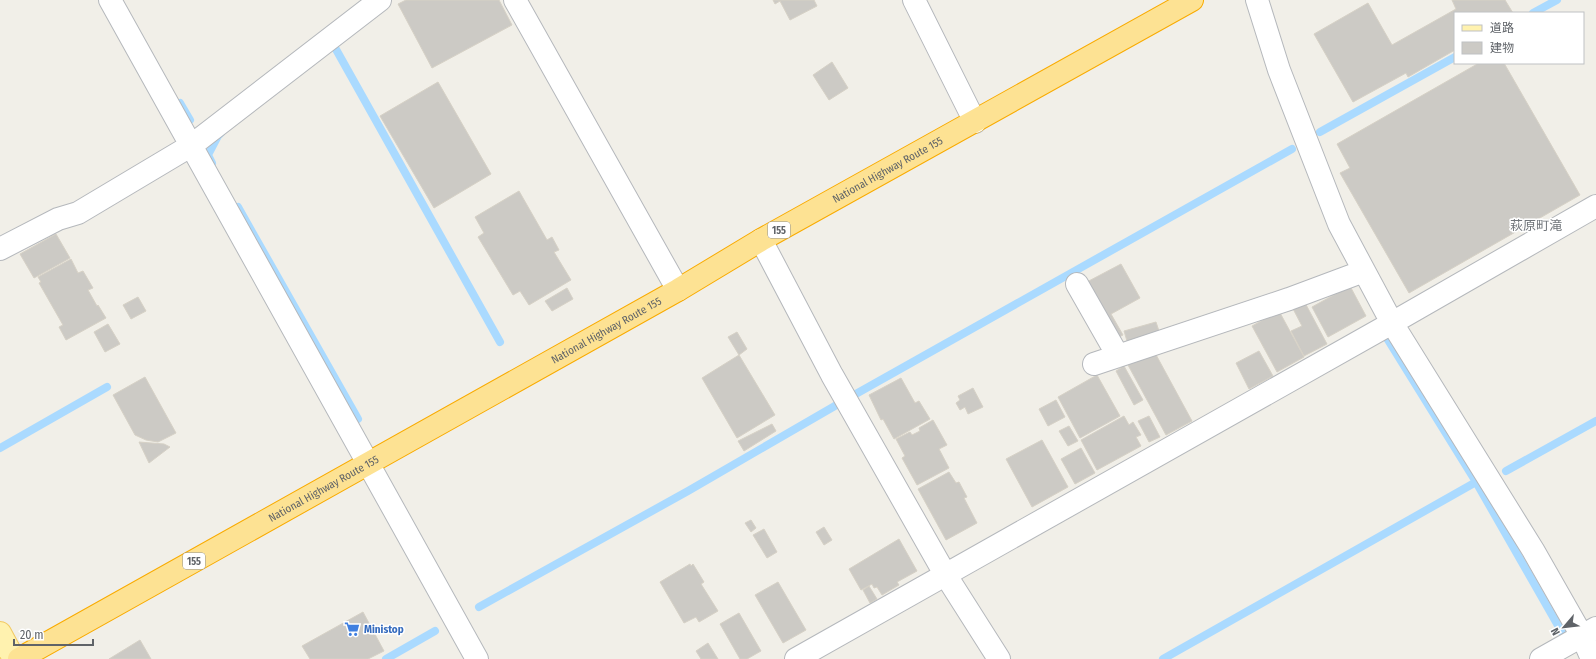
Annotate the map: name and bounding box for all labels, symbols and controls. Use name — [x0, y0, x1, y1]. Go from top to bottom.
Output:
legend — [1454, 12, 1584, 64]
text: 道路 — [1490, 21, 1514, 35]
text: 建物 — [1490, 41, 1514, 55]
street label: National Highway Route 155 — [830, 134, 945, 206]
district label: 萩原町滝 — [1510, 218, 1562, 233]
road number: 155 — [768, 222, 790, 238]
street label: National Highway Route 155 — [549, 295, 664, 367]
street label: National Highway Route 155 — [266, 453, 381, 525]
road number: 155 — [183, 553, 205, 569]
north arrow — [1544, 607, 1584, 647]
supermarket icon: Ministop — [343, 620, 361, 638]
scale bar — [14, 621, 93, 647]
place label: Ministop — [364, 623, 404, 636]
text: N — [1548, 625, 1563, 637]
text: 20 m — [20, 628, 44, 642]

